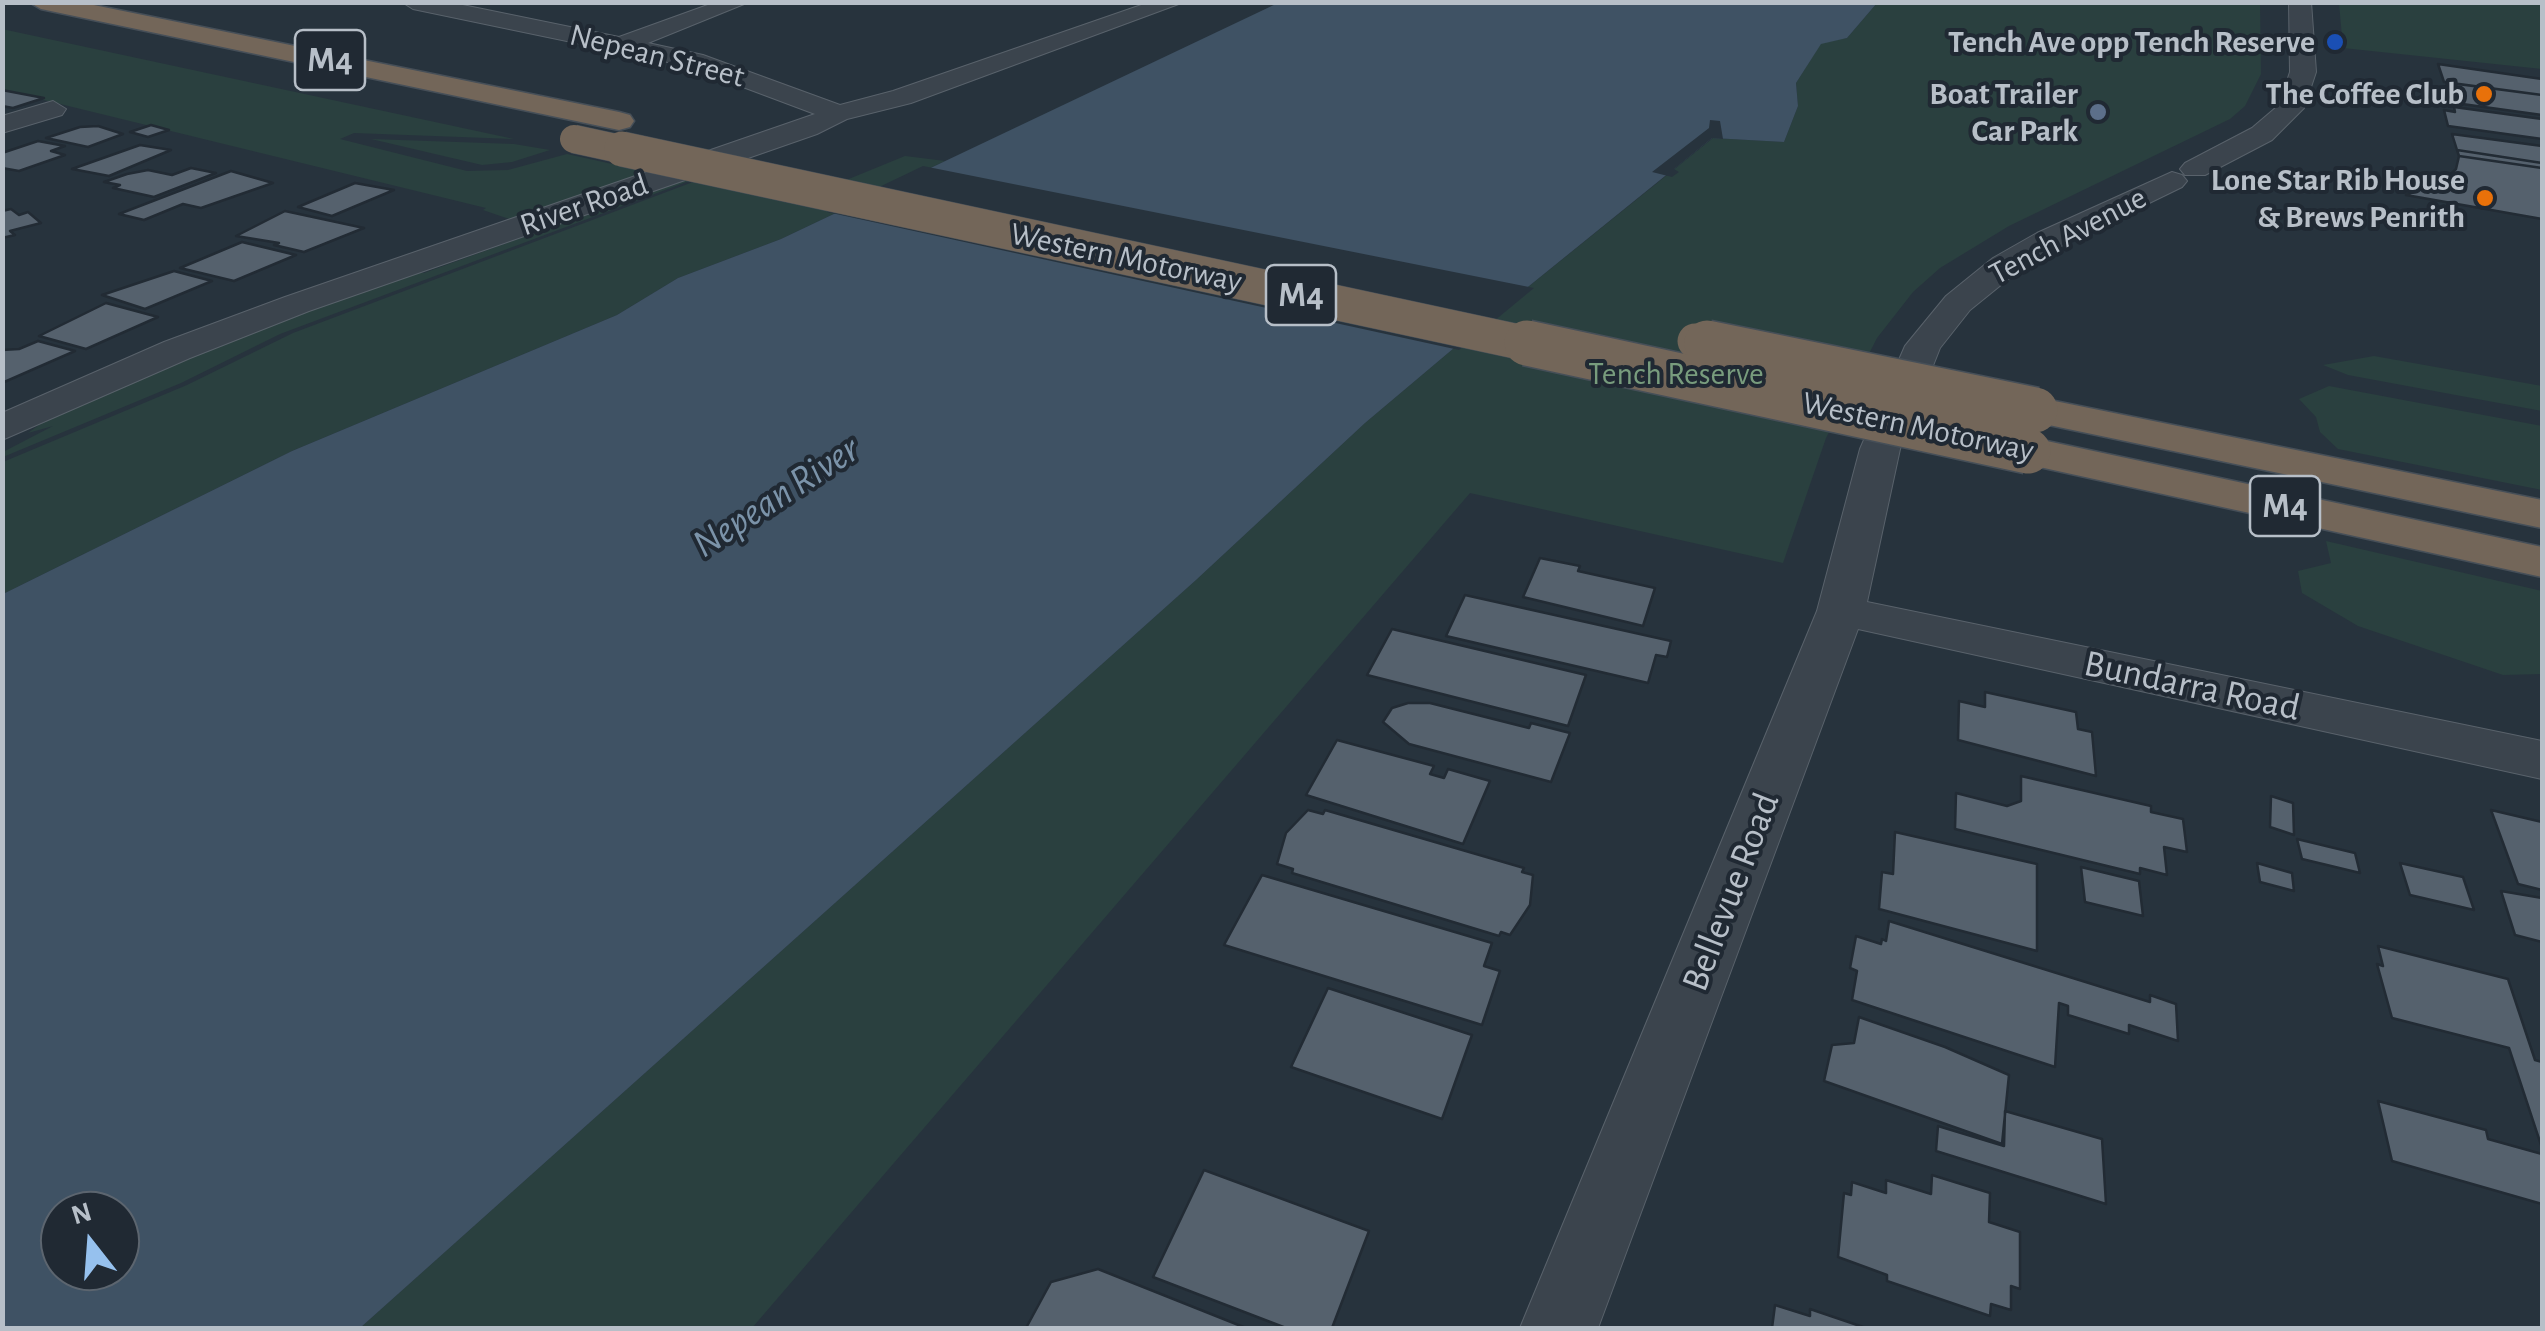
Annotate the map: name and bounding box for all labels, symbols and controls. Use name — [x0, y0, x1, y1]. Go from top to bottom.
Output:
street label: Nepean Street — [566, 16, 748, 96]
place label: Tench Ave opp Tench Reserve — [1948, 23, 2315, 61]
road number: M4 — [295, 30, 365, 90]
marker: Tench Ave opp Tench Reserve — [2324, 31, 2346, 53]
place label: Boat Trailer Car Park — [1929, 75, 2078, 150]
place label: The Coffee Club — [2265, 75, 2464, 113]
marker: The Coffee Club — [2473, 83, 2495, 105]
marker: Boat Trailer Car Park — [2087, 101, 2109, 123]
place label: Lone Star Rib House & Brews Penrith — [2211, 161, 2465, 236]
street label: River Road — [515, 165, 653, 245]
street label: Tench Avenue — [1983, 179, 2153, 293]
marker: Lone Star Rib House & Brews Penrith — [2474, 187, 2496, 209]
street label: Western Motorway — [1007, 215, 1245, 301]
road number: M4 — [1266, 265, 1336, 325]
park label: Tench Reserve — [1588, 355, 1764, 393]
street label: Western Motorway — [1799, 384, 2037, 470]
water label: Nepean River — [684, 425, 868, 569]
road number: M4 — [2250, 476, 2320, 536]
street label: Bundarra Road — [2080, 641, 2304, 731]
street label: Bellevue Road — [1672, 786, 1790, 998]
north arrow — [40, 1191, 140, 1291]
text: N — [68, 1198, 95, 1230]

